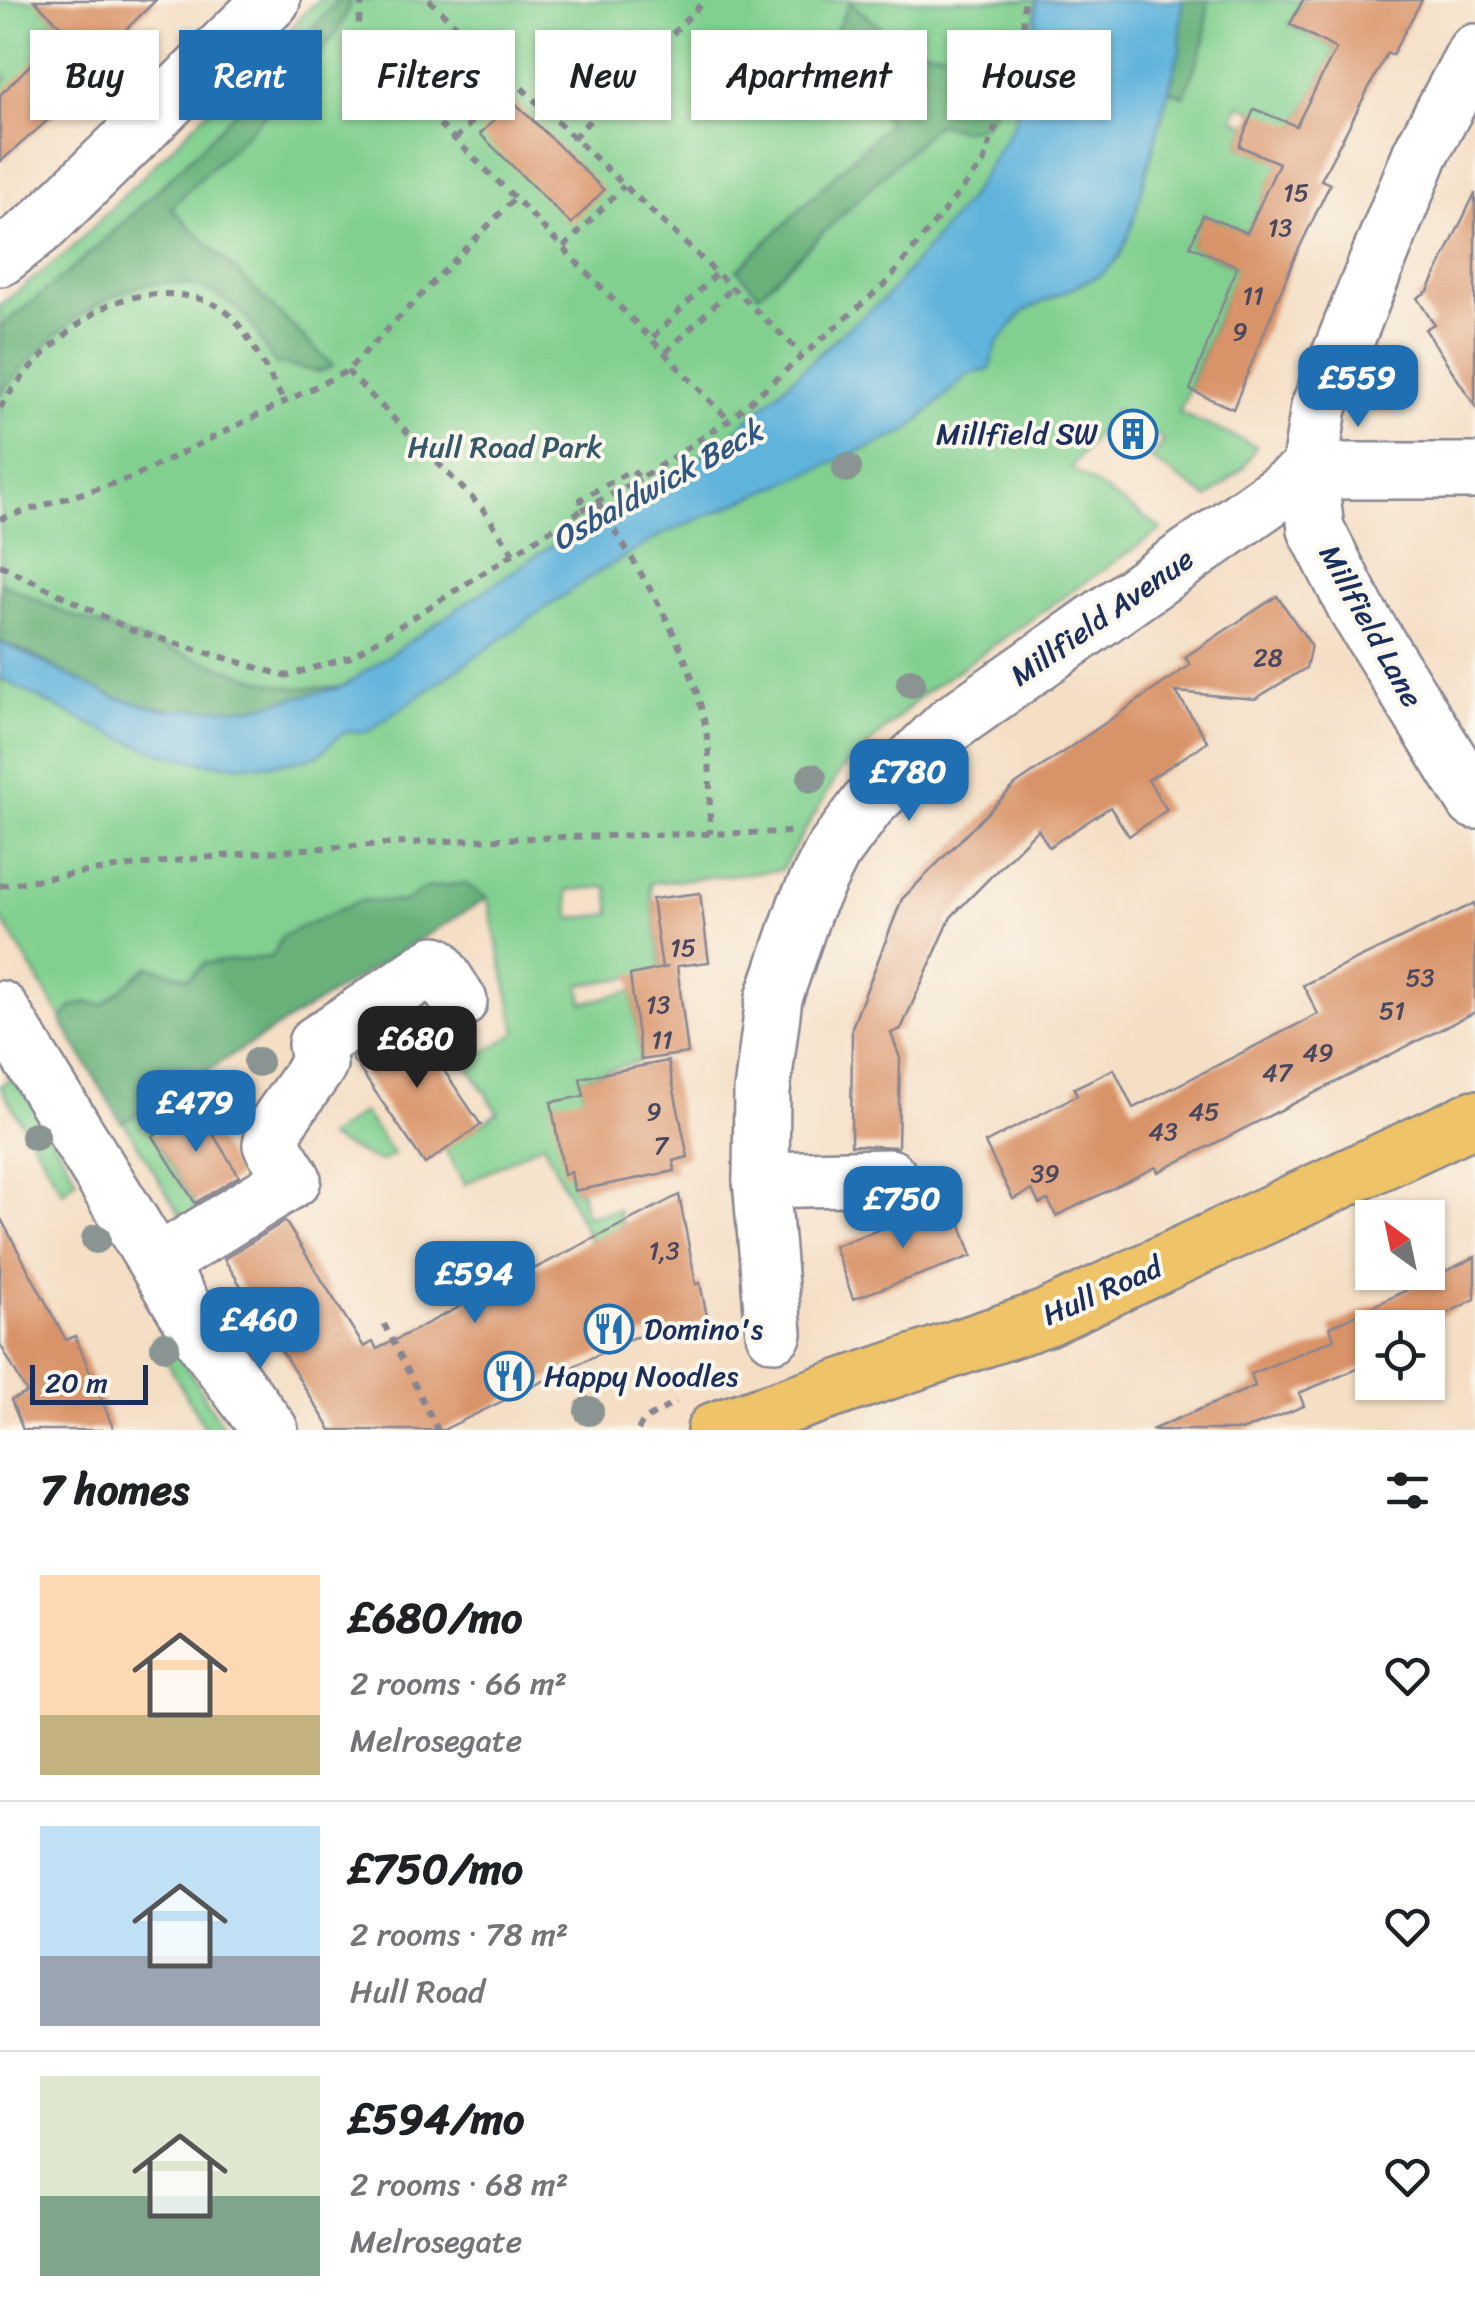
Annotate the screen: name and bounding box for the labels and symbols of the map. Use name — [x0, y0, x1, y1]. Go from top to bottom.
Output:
house number: 15 — [1283, 170, 1309, 215]
house number: 13 — [1268, 205, 1292, 250]
house number: 11 — [1242, 273, 1264, 318]
house number: 9 — [1232, 309, 1248, 354]
pin: £559 — [1299, 345, 1417, 430]
water label: Osbaldwick Beck — [540, 402, 776, 567]
place label: Millfield SW — [936, 407, 1098, 461]
building icon: Millfield SW — [1107, 408, 1159, 460]
park label: Hull Road Park — [408, 420, 602, 474]
street label: Millfield Avenue — [998, 533, 1206, 701]
street label: Millfield Lane — [1304, 534, 1438, 718]
house number: 28 — [1253, 635, 1283, 680]
pin: £780 — [850, 739, 968, 824]
house number: 15 — [670, 925, 696, 970]
house number: 53 — [1405, 955, 1435, 1000]
house number: 13 — [646, 982, 670, 1027]
house number: 51 — [1379, 988, 1405, 1033]
pin: £680 — [358, 1006, 476, 1091]
house number: 11 — [651, 1017, 673, 1062]
house number: 49 — [1303, 1030, 1333, 1075]
house number: 47 — [1262, 1050, 1294, 1095]
pin: £479 — [137, 1070, 255, 1155]
house number: 9 — [646, 1089, 662, 1134]
house number: 45 — [1189, 1089, 1219, 1134]
house number: 43 — [1148, 1109, 1178, 1154]
house number: 7 — [654, 1123, 670, 1168]
house number: 39 — [1030, 1151, 1060, 1196]
pin: £750 — [844, 1166, 962, 1251]
north arrow — [1355, 1200, 1445, 1290]
house number: 1,3 — [648, 1228, 680, 1273]
street label: Hull Road — [1033, 1240, 1173, 1341]
pin: £594 — [416, 1241, 534, 1326]
pin: £460 — [201, 1287, 319, 1372]
place label: Domino's — [644, 1302, 764, 1356]
restaurant icon: Domino's — [583, 1303, 635, 1355]
place label: Happy Noodles — [544, 1349, 739, 1403]
restaurant icon: Happy Noodles — [483, 1350, 535, 1402]
scale bar — [30, 1360, 148, 1404]

